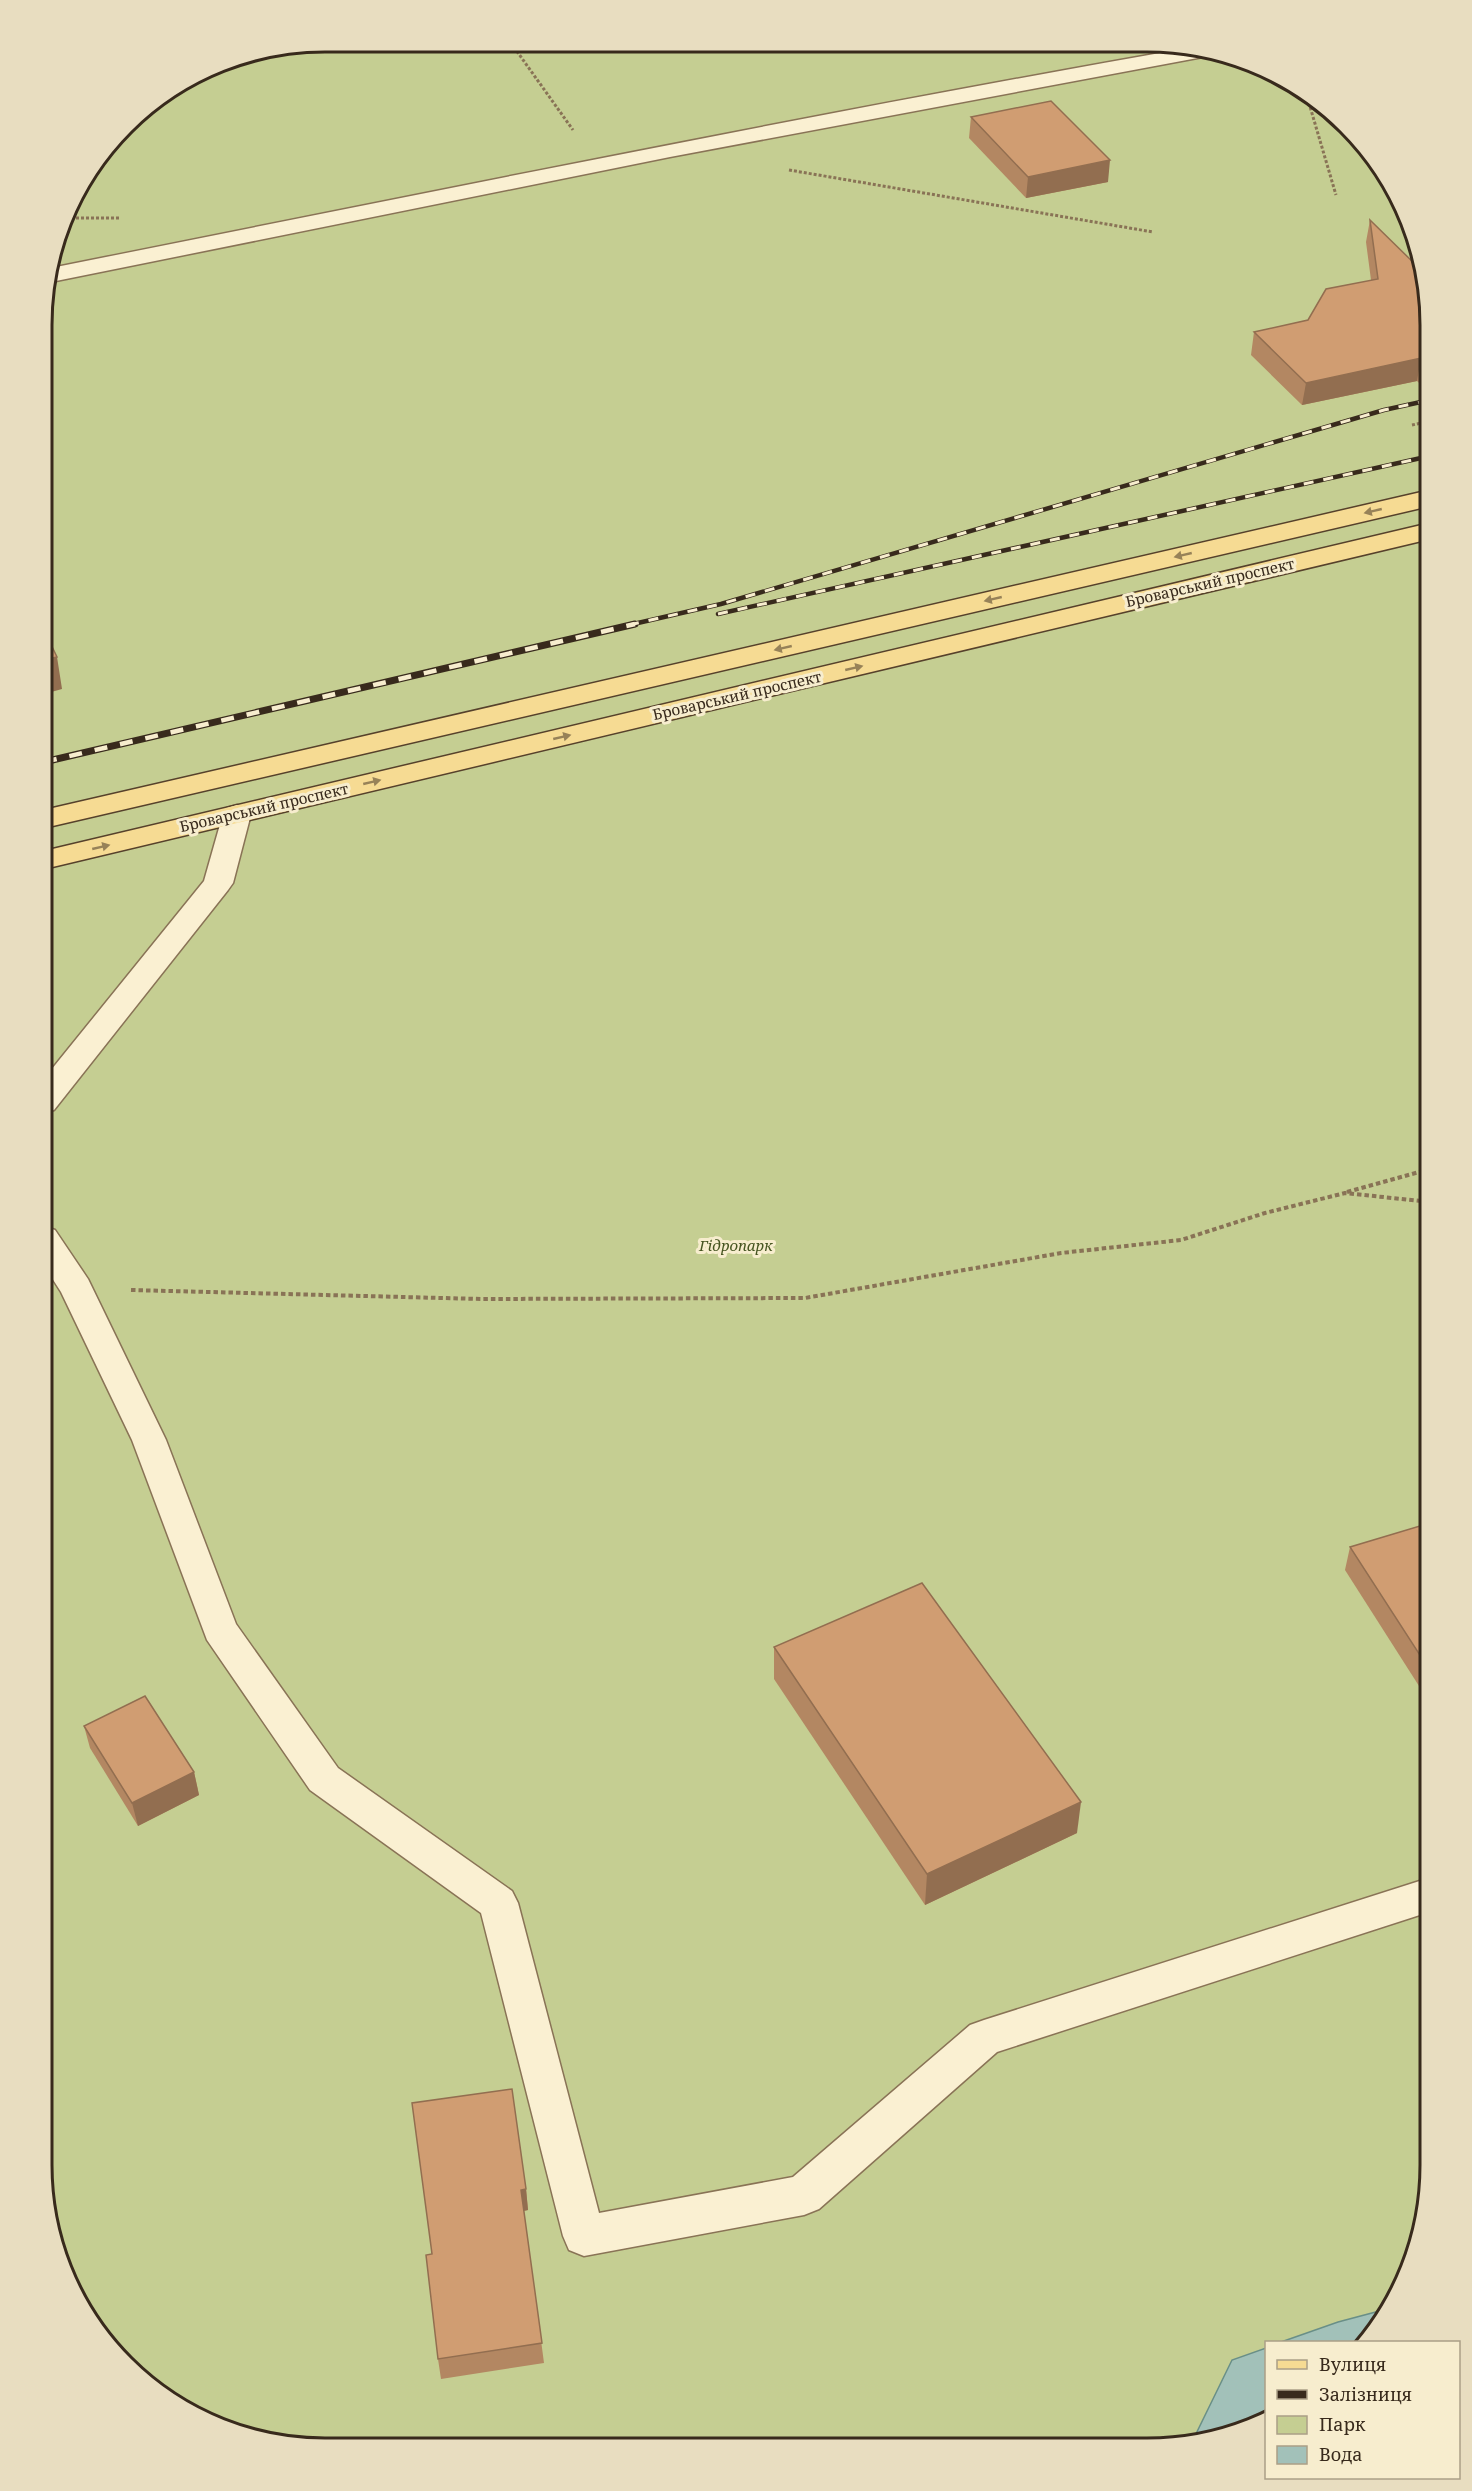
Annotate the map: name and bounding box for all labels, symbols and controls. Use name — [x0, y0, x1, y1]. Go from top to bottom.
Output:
one-way arrow — [1364, 506, 1382, 516]
one-way arrow — [1173, 551, 1192, 560]
street label: Броварський проспект — [1123, 553, 1296, 611]
one-way arrow — [983, 595, 1002, 604]
one-way arrow — [773, 643, 792, 653]
one-way arrow — [844, 662, 863, 672]
street label: Броварський проспект — [650, 666, 823, 724]
one-way arrow — [553, 732, 571, 742]
one-way arrow — [363, 777, 381, 787]
street label: Броварський проспект — [177, 778, 350, 836]
one-way arrow — [91, 841, 110, 851]
park label: Гідропарк — [698, 1235, 773, 1255]
legend — [1265, 2341, 1460, 2479]
text: Вулиця — [1319, 2352, 1386, 2376]
text: Залізниця — [1319, 2382, 1412, 2406]
text: Парк — [1319, 2412, 1366, 2436]
text: Вода — [1319, 2442, 1363, 2466]

